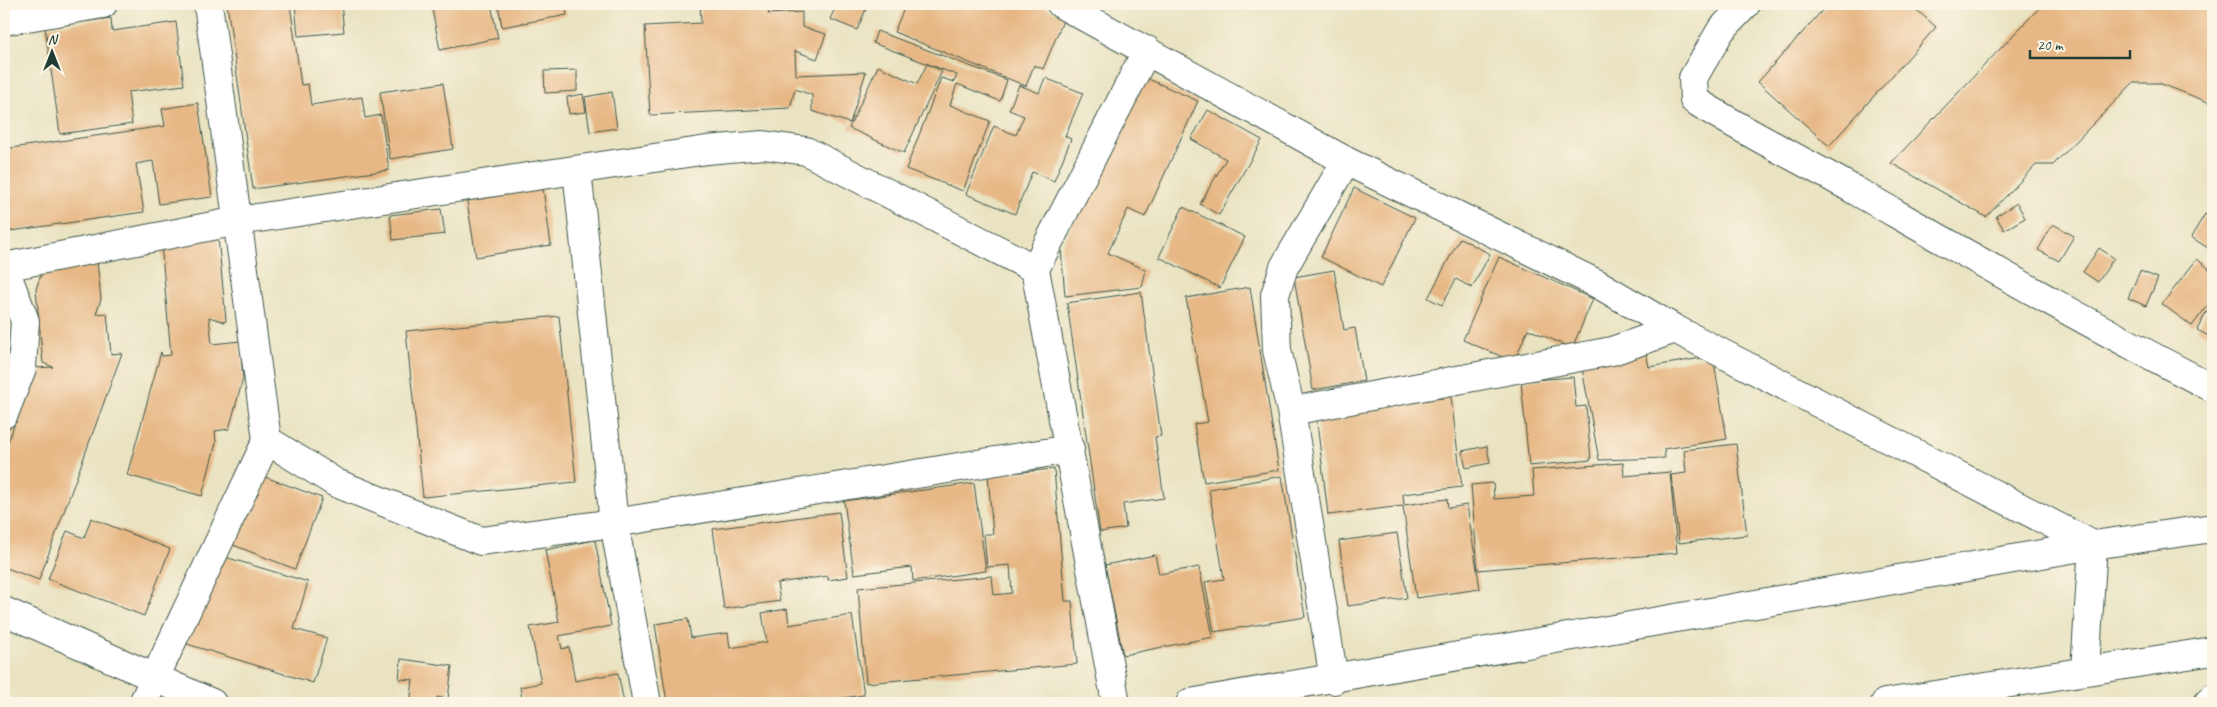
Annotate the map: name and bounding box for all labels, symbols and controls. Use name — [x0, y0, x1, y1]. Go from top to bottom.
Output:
north arrow — [28, 28, 78, 78]
scale bar — [2030, 28, 2130, 60]
text: N — [48, 31, 59, 48]
text: 20 m — [2037, 36, 2064, 55]

